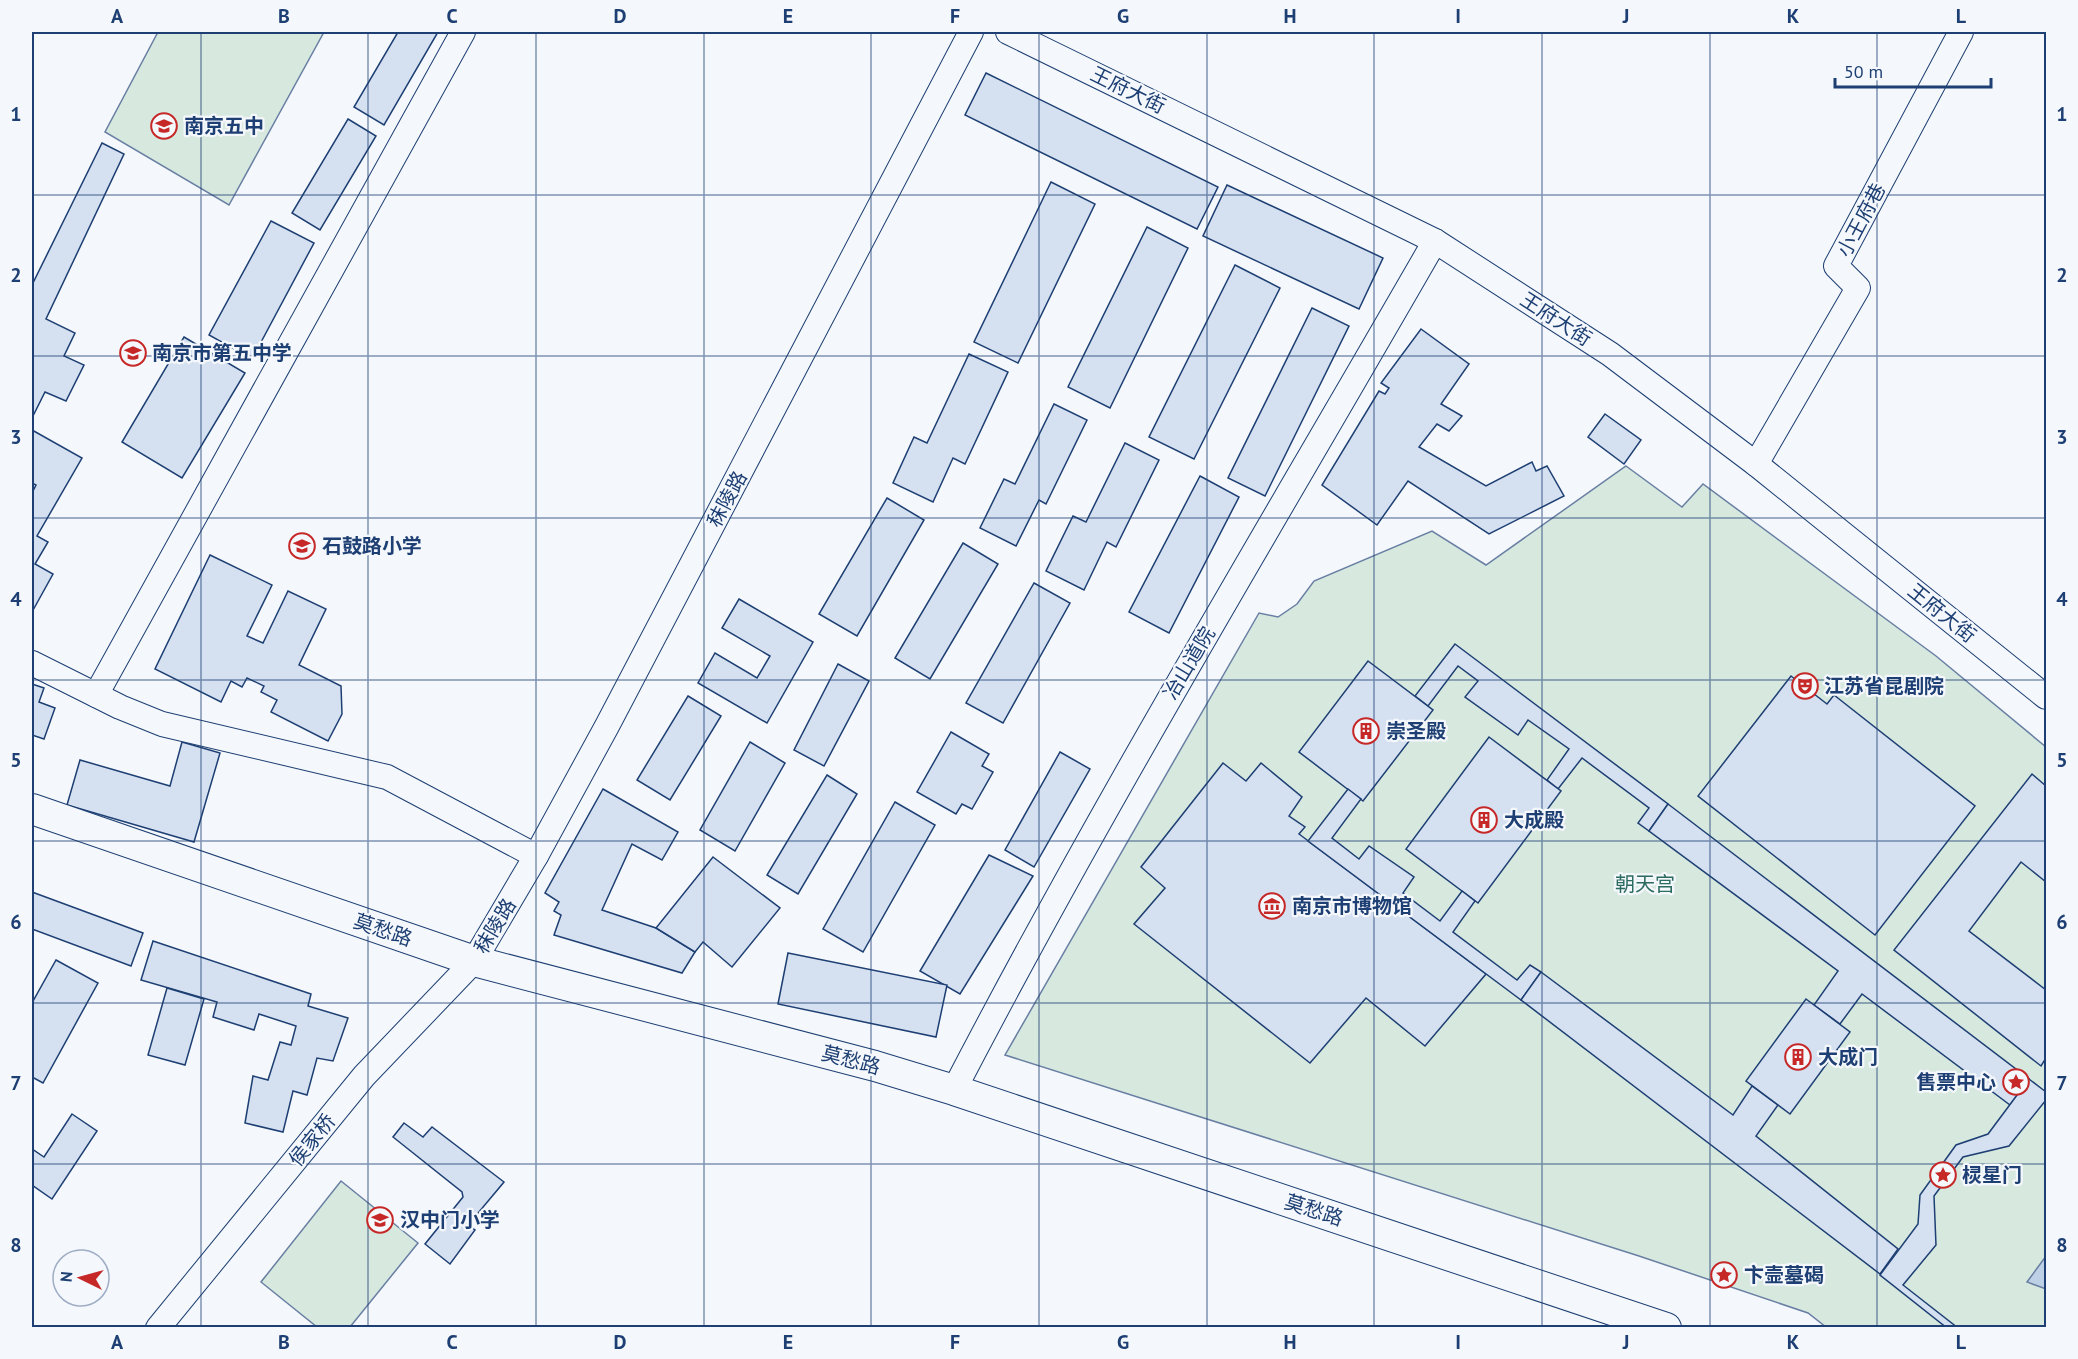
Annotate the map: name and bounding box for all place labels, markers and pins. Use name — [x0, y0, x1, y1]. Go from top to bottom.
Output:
school or university icon: 南京五中 — [149, 111, 179, 141]
place label: 南京五中 — [184, 113, 264, 139]
school or university icon: 南京市第五中学 — [118, 338, 148, 368]
place label: 南京市第五中学 — [152, 340, 292, 366]
school or university icon: 石鼓路小学 — [287, 531, 317, 561]
place label: 石鼓路小学 — [322, 533, 422, 559]
theatre icon: 江苏省昆剧院 — [1790, 671, 1820, 701]
place label: 江苏省昆剧院 — [1824, 673, 1944, 699]
building icon: 崇圣殿 — [1351, 716, 1381, 746]
place label: 崇圣殿 — [1386, 718, 1446, 744]
building icon: 大成殿 — [1469, 805, 1499, 835]
place label: 大成殿 — [1504, 807, 1564, 833]
museum icon: 南京市博物馆 — [1257, 891, 1287, 921]
place label: 南京市博物馆 — [1292, 893, 1412, 919]
building icon: 大成门 — [1783, 1042, 1813, 1072]
place label: 大成门 — [1818, 1044, 1878, 1070]
place icon: 售票中心 — [2001, 1067, 2031, 1097]
place label: 售票中心 — [1916, 1069, 1996, 1095]
place icon: 棂星门 — [1928, 1160, 1958, 1190]
place label: 棂星门 — [1962, 1162, 2022, 1188]
school or university icon: 汉中门小学 — [365, 1205, 395, 1235]
place label: 汉中门小学 — [400, 1207, 500, 1233]
place icon: 卞壸墓碣 — [1709, 1260, 1739, 1290]
place label: 卞壸墓碣 — [1744, 1262, 1824, 1288]

